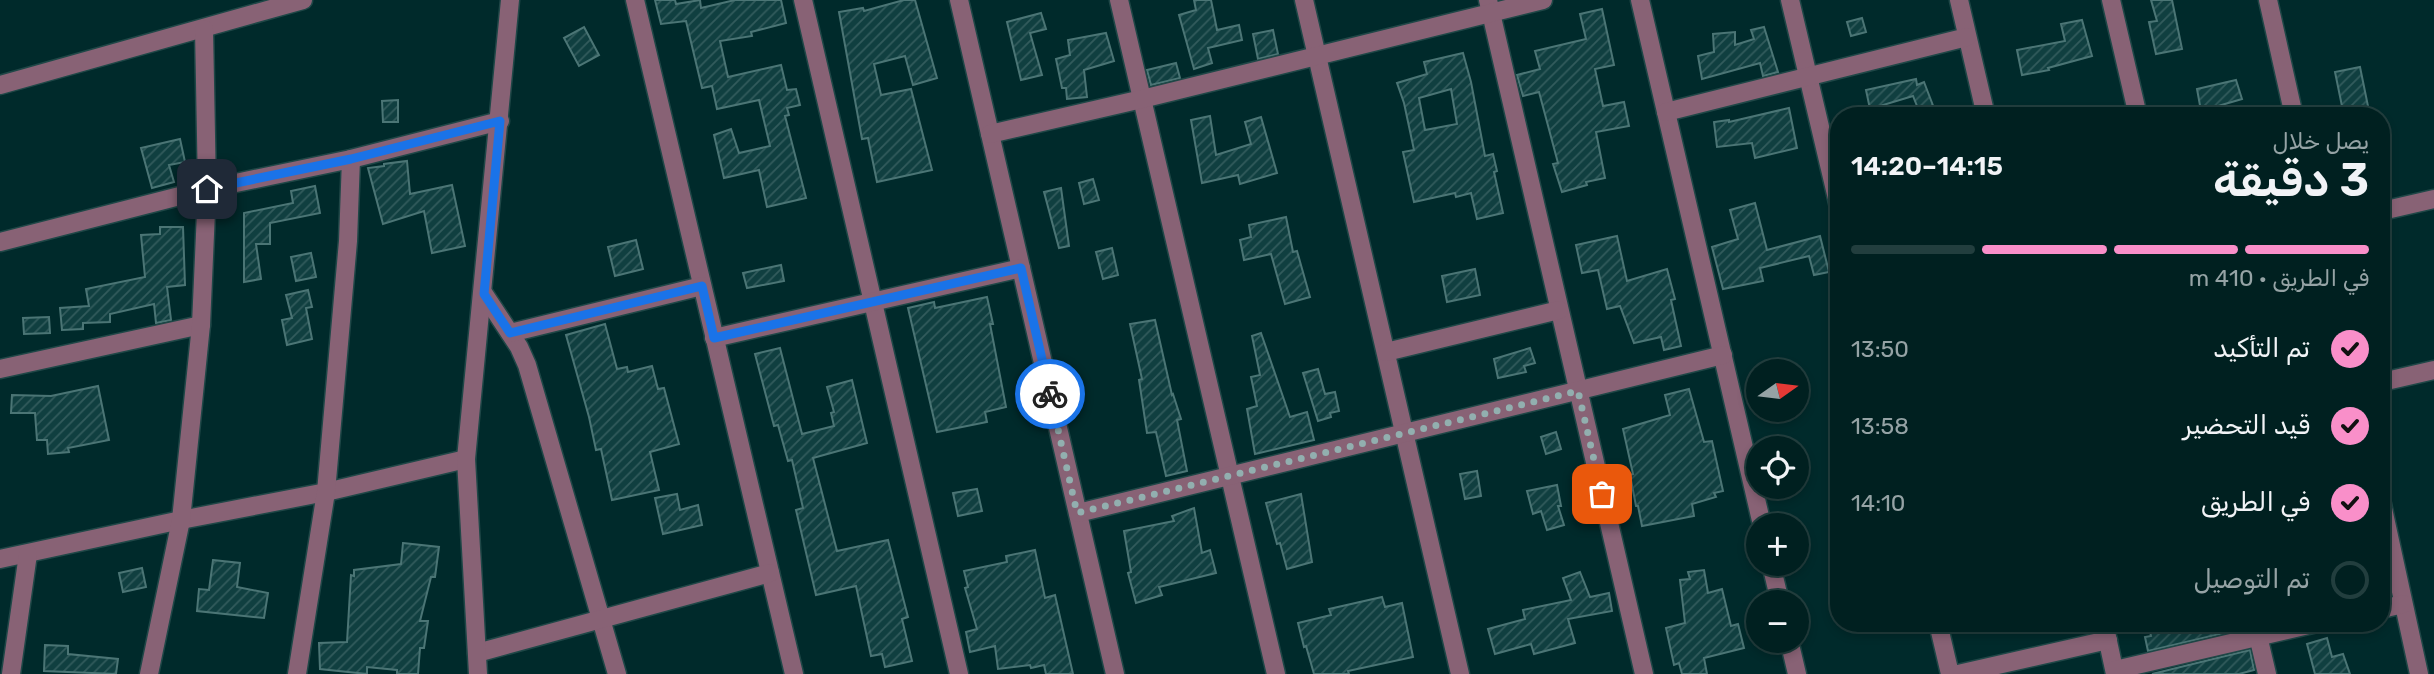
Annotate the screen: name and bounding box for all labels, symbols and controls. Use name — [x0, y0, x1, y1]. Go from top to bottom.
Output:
text: يصل خلال — [2273, 127, 2369, 155]
text: 14:15–14:20 — [1851, 151, 2003, 182]
text: 3 دقيقة — [2213, 153, 2369, 208]
pin — [177, 159, 237, 219]
icon: home — [188, 170, 226, 208]
text: في الطريق · 410 m — [2189, 264, 2369, 292]
icon: check — [2331, 330, 2369, 368]
text: تم التأكيد — [2213, 333, 2310, 364]
text: 13:50 — [1851, 335, 1909, 363]
courier — [1015, 359, 1085, 429]
north arrow — [1746, 359, 1810, 422]
map controls — [1746, 359, 1809, 653]
icon: bike — [1031, 375, 1069, 413]
icon: check — [2331, 407, 2369, 445]
text: قيد التحضير — [2183, 410, 2310, 441]
text: 13:58 — [1851, 412, 1909, 440]
button: locate — [1746, 436, 1809, 499]
pin — [1572, 464, 1632, 524]
icon: bag — [1583, 475, 1621, 513]
icon: check — [2331, 484, 2369, 522]
text: في الطريق — [2201, 487, 2310, 518]
text: 14:10 — [1851, 489, 1905, 517]
button: + — [1746, 513, 1809, 576]
text: تم التوصيل — [2193, 564, 2310, 595]
button: − — [1746, 590, 1809, 653]

